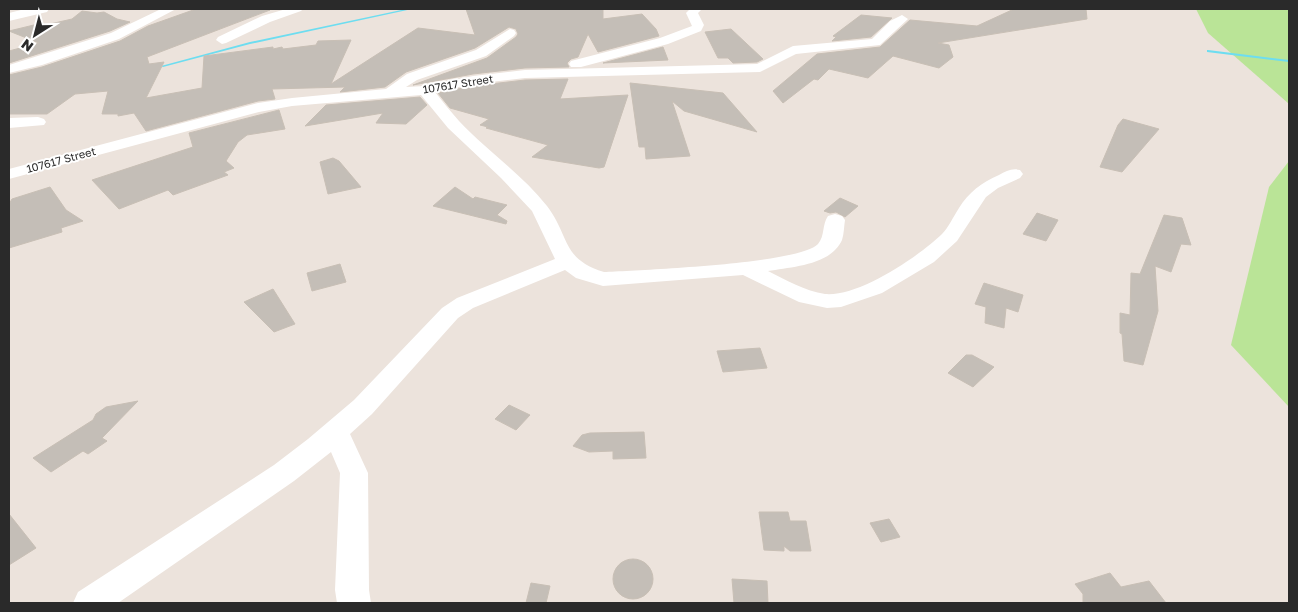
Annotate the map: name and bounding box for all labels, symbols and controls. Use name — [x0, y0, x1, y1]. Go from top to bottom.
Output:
north arrow — [10, 10, 60, 60]
text: N — [18, 36, 36, 56]
street label: 107617 Street — [422, 72, 494, 95]
street label: 107617 Street — [25, 144, 97, 175]

